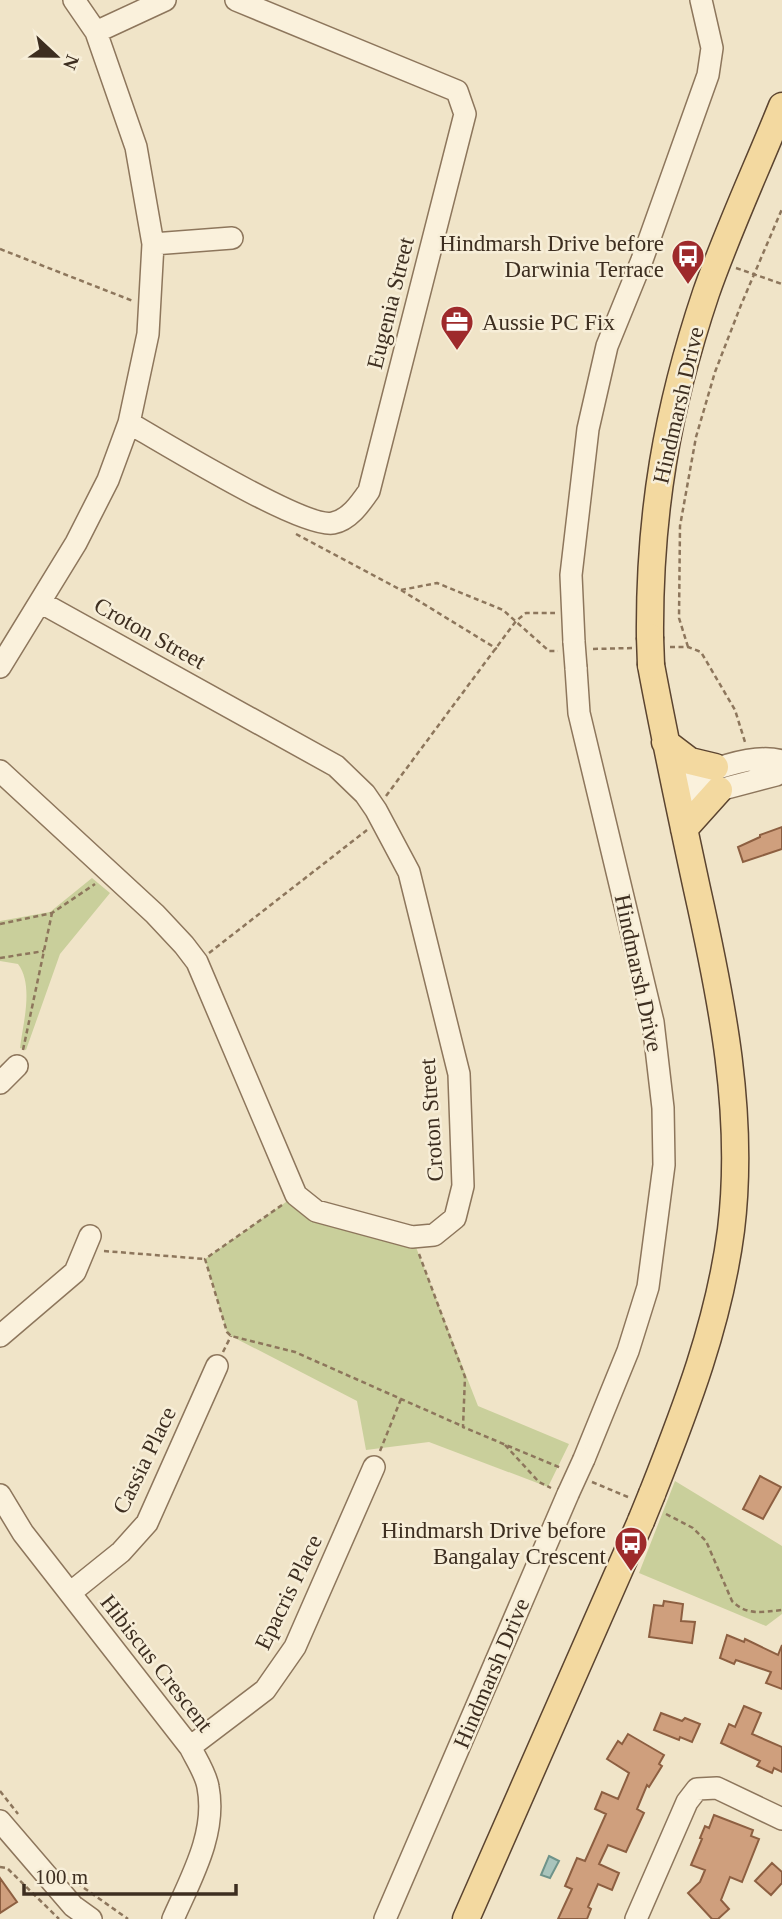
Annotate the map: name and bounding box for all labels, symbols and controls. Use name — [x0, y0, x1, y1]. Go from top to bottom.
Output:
north arrow — [21, 21, 91, 91]
text: N — [59, 52, 84, 73]
place label: Hindmarsh Drive before Darwinia Terrace — [439, 231, 664, 282]
street label: Eugenia Street — [362, 234, 419, 372]
bus stop icon: Hindmarsh Drive before Darwinia Terrace — [669, 237, 707, 286]
office icon: Aussie PC Fix — [438, 303, 476, 352]
place label: Aussie PC Fix — [482, 310, 615, 335]
street label: Hindmarsh Drive — [648, 324, 709, 486]
street label: Croton Street — [90, 593, 210, 675]
street label: Hindmarsh Drive — [610, 892, 667, 1054]
street label: Croton Street — [415, 1057, 448, 1182]
street label: Cassia Place — [108, 1403, 181, 1518]
place label: Hindmarsh Drive before Bangalay Crescent — [381, 1518, 607, 1569]
bus stop icon: Hindmarsh Drive before Bangalay Crescent — [612, 1524, 650, 1573]
street label: Epacris Place — [250, 1531, 327, 1654]
street label: Hibiscus Crescent — [95, 1590, 218, 1737]
street label: Hindmarsh Drive — [449, 1595, 534, 1752]
scale bar — [24, 1853, 236, 1897]
text: 100 m — [35, 1865, 88, 1889]

